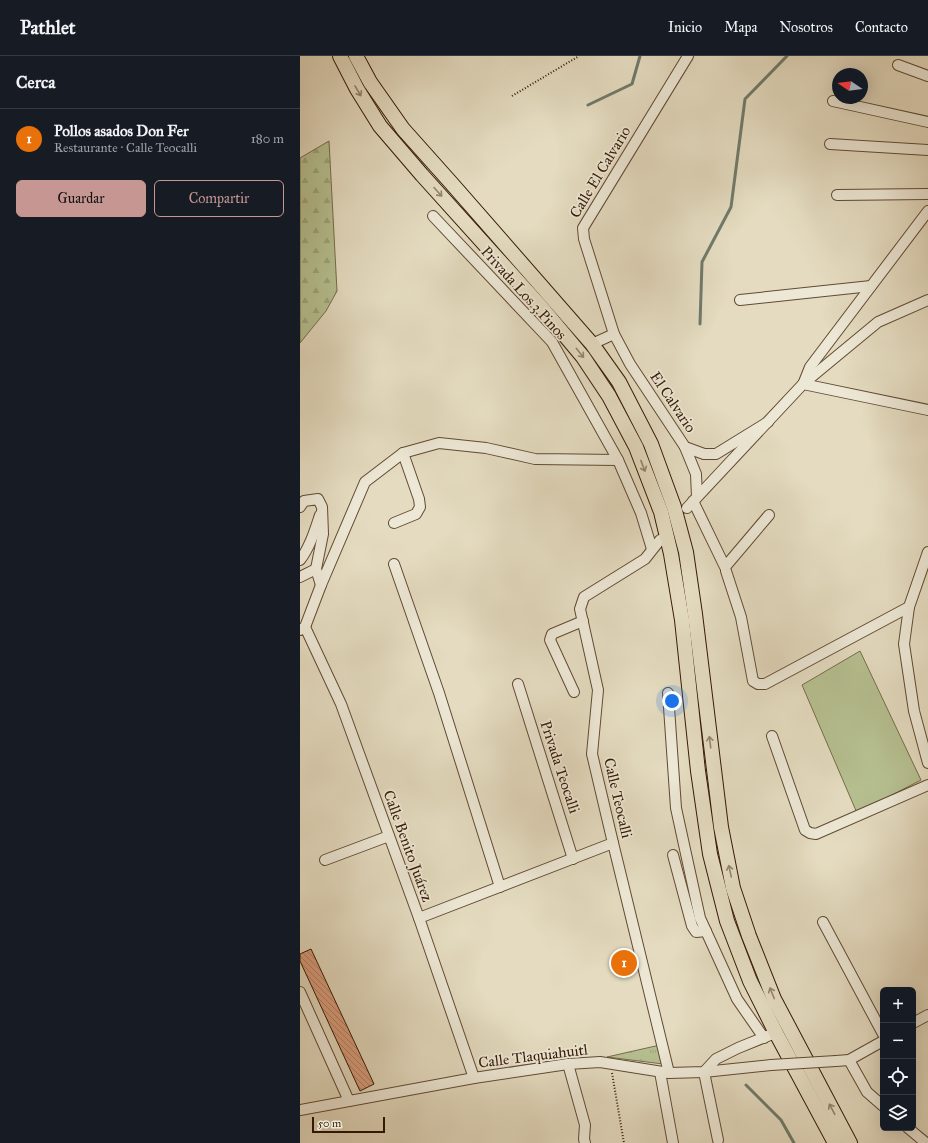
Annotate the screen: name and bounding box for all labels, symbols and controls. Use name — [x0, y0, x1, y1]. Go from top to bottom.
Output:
text: Pathlet — [20, 16, 76, 39]
text: Inicio — [668, 19, 702, 36]
text: Mapa — [724, 19, 757, 36]
text: Nosotros — [779, 19, 833, 36]
text: Contacto — [855, 19, 908, 36]
north arrow — [832, 68, 868, 104]
text: Cerca — [16, 72, 55, 93]
one-way arrow — [354, 84, 362, 96]
text: Pollos asados Don Fer — [54, 122, 189, 140]
street label: Calle El Calvario — [566, 123, 635, 221]
text: 1 — [26, 131, 32, 147]
text: 180 m — [251, 131, 284, 147]
text: Restaurante · Calle Teocalli — [54, 140, 197, 156]
button: Guardar — [16, 180, 146, 217]
button: Compartir — [154, 180, 284, 217]
one-way arrow — [433, 187, 443, 197]
street label: Privada Los 3 Pinos — [477, 243, 571, 343]
one-way arrow — [575, 347, 584, 358]
street label: El Calvario — [646, 368, 700, 436]
one-way arrow — [640, 459, 648, 471]
your location — [662, 691, 682, 711]
street label: Privada Teocalli — [537, 718, 583, 816]
one-way arrow — [706, 736, 714, 749]
street label: Calle Teocalli — [600, 756, 636, 840]
street label: Calle Benito Juárez — [379, 788, 437, 905]
one-way arrow — [725, 864, 733, 877]
pin: 1 — [611, 948, 637, 978]
map controls — [880, 987, 916, 1131]
button: + — [880, 987, 916, 1023]
one-way arrow — [768, 988, 775, 1000]
button: − — [880, 1023, 916, 1059]
street label: Calle Tlaquiahuitl — [477, 1040, 590, 1073]
button: locate — [880, 1059, 916, 1095]
button: layers — [880, 1095, 916, 1131]
one-way arrow — [828, 1103, 835, 1115]
scale bar — [312, 1115, 385, 1134]
text: 50 m — [318, 1117, 341, 1130]

